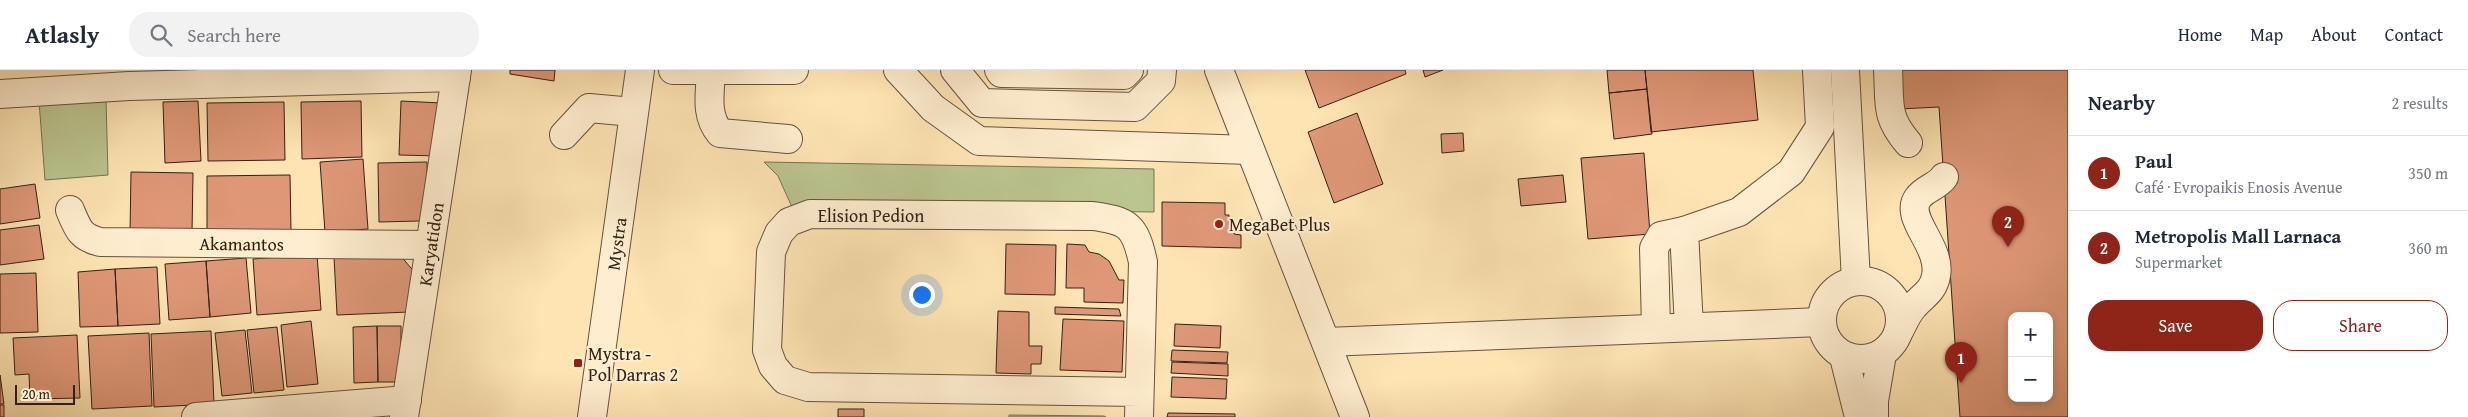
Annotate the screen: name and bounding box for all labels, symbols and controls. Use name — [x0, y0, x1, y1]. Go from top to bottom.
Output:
search box — [129, 12, 479, 57]
text: Atlasly — [25, 17, 99, 52]
icon: search — [147, 21, 175, 49]
text: Search here — [187, 21, 281, 49]
text: Home — [2178, 21, 2222, 48]
text: Map — [2250, 21, 2283, 48]
text: About — [2311, 21, 2357, 48]
text: Contact — [2385, 21, 2443, 48]
text: Nearby — [2088, 87, 2155, 118]
text: 2 results — [2391, 91, 2448, 115]
text: Paul — [2135, 147, 2173, 175]
text: 1 — [2100, 161, 2108, 185]
text: 350 m — [2408, 161, 2448, 185]
text: Café · Evropaikis Enosis Avenue — [2135, 175, 2342, 199]
street label: Karyatidon — [411, 200, 450, 288]
street label: Elision Pedion — [818, 202, 924, 229]
pin: 2 — [1992, 206, 2024, 247]
place label: MegaBet Plus — [1229, 211, 1330, 238]
street label: Mystra — [599, 215, 633, 272]
marker: MegaBet Plus — [1213, 218, 1225, 230]
text: Metropolis Mall Larnaca — [2135, 222, 2341, 250]
street label: Akamantos — [199, 229, 284, 257]
text: 2 — [2100, 236, 2108, 260]
text: 360 m — [2408, 236, 2448, 260]
text: Supermarket — [2135, 250, 2222, 274]
your location — [909, 282, 935, 308]
button: Save — [2088, 300, 2263, 351]
button: Share — [2273, 300, 2448, 351]
map controls — [2008, 312, 2053, 402]
button: + — [2008, 312, 2053, 357]
place label: Mystra - Pol Darras 2 — [588, 340, 678, 388]
pin: 1 — [1945, 342, 1977, 383]
marker: Mystra - Pol Darras 2 — [572, 357, 584, 369]
button: − — [2008, 357, 2053, 402]
scale bar — [15, 382, 75, 405]
text: 20 m — [22, 384, 50, 404]

